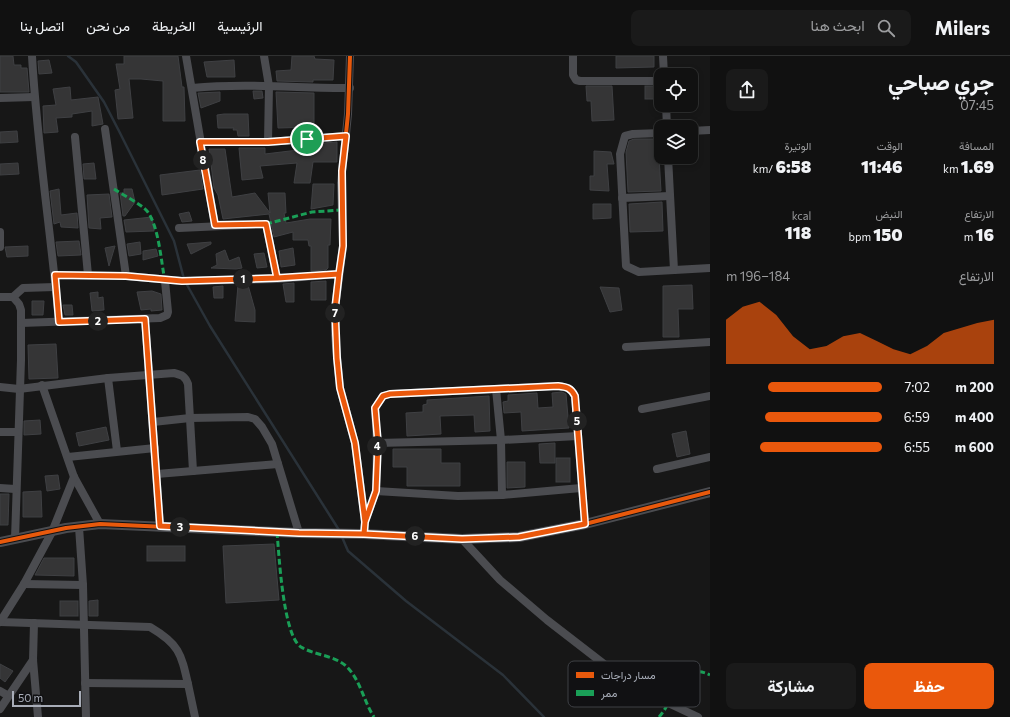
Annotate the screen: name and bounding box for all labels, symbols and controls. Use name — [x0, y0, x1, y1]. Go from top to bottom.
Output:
search box — [631, 10, 911, 46]
text: ابحث هنا — [810, 16, 865, 34]
text: Milers — [935, 16, 990, 39]
text: اتصل بنا — [20, 17, 64, 34]
text: من نحن — [86, 17, 130, 34]
text: الخريطة — [152, 17, 195, 34]
text: الرئيسية — [217, 17, 263, 34]
icon: search — [875, 17, 897, 39]
map controls — [654, 68, 698, 164]
button: locate — [654, 68, 698, 112]
text: جري صباحي — [888, 68, 994, 95]
button: share — [726, 69, 768, 111]
text: 07:45 — [960, 97, 994, 113]
button: layers — [654, 120, 698, 164]
pin — [290, 122, 324, 156]
icon: arrive — [296, 128, 318, 150]
text: الوتيرة — [784, 139, 811, 152]
text: الوقت — [877, 139, 903, 152]
text: المسافة — [959, 139, 994, 152]
pin: 8 — [193, 150, 213, 170]
text: 8 — [200, 153, 206, 166]
text: 6:58 — [775, 156, 811, 177]
text: 11:46 — [861, 156, 903, 177]
text: 1.69 — [961, 156, 994, 177]
text: /km — [753, 162, 775, 175]
text: km — [943, 162, 961, 175]
text: النبض — [875, 207, 903, 220]
text: الارتفاع — [964, 207, 994, 220]
text: kcal — [792, 209, 811, 222]
text: 118 — [785, 222, 811, 243]
text: 150 — [873, 224, 903, 245]
text: 16 — [975, 224, 994, 245]
text: bpm — [849, 230, 873, 243]
text: m — [964, 230, 975, 243]
text: 184–196 m — [726, 268, 790, 284]
text: الارتفاع — [959, 268, 994, 284]
pin: 1 — [233, 269, 253, 289]
text: 1 — [241, 272, 245, 285]
pin: 7 — [325, 303, 345, 323]
text: 7 — [332, 306, 338, 319]
pin: 2 — [88, 311, 108, 331]
text: 2 — [95, 314, 101, 327]
text: 7:02 — [904, 379, 930, 395]
text: 200 m — [956, 379, 994, 395]
text: 6:59 — [904, 409, 930, 425]
text: 400 m — [955, 409, 994, 425]
pin: 5 — [567, 411, 587, 431]
text: 5 — [574, 414, 580, 427]
pin: 4 — [367, 436, 387, 456]
text: 4 — [374, 439, 380, 452]
text: 6:55 — [904, 439, 930, 455]
text: 600 m — [955, 439, 994, 455]
pin: 3 — [170, 517, 190, 537]
text: 3 — [177, 520, 183, 533]
pin: 6 — [405, 526, 425, 546]
text: 6 — [412, 529, 418, 542]
legend — [568, 661, 700, 707]
button: مشاركة — [726, 663, 856, 709]
button: حفظ — [864, 663, 994, 709]
text: مسار دراجات — [601, 668, 656, 682]
text: ممر — [600, 686, 618, 700]
scale bar — [12, 689, 81, 708]
text: 50 m — [18, 691, 43, 704]

